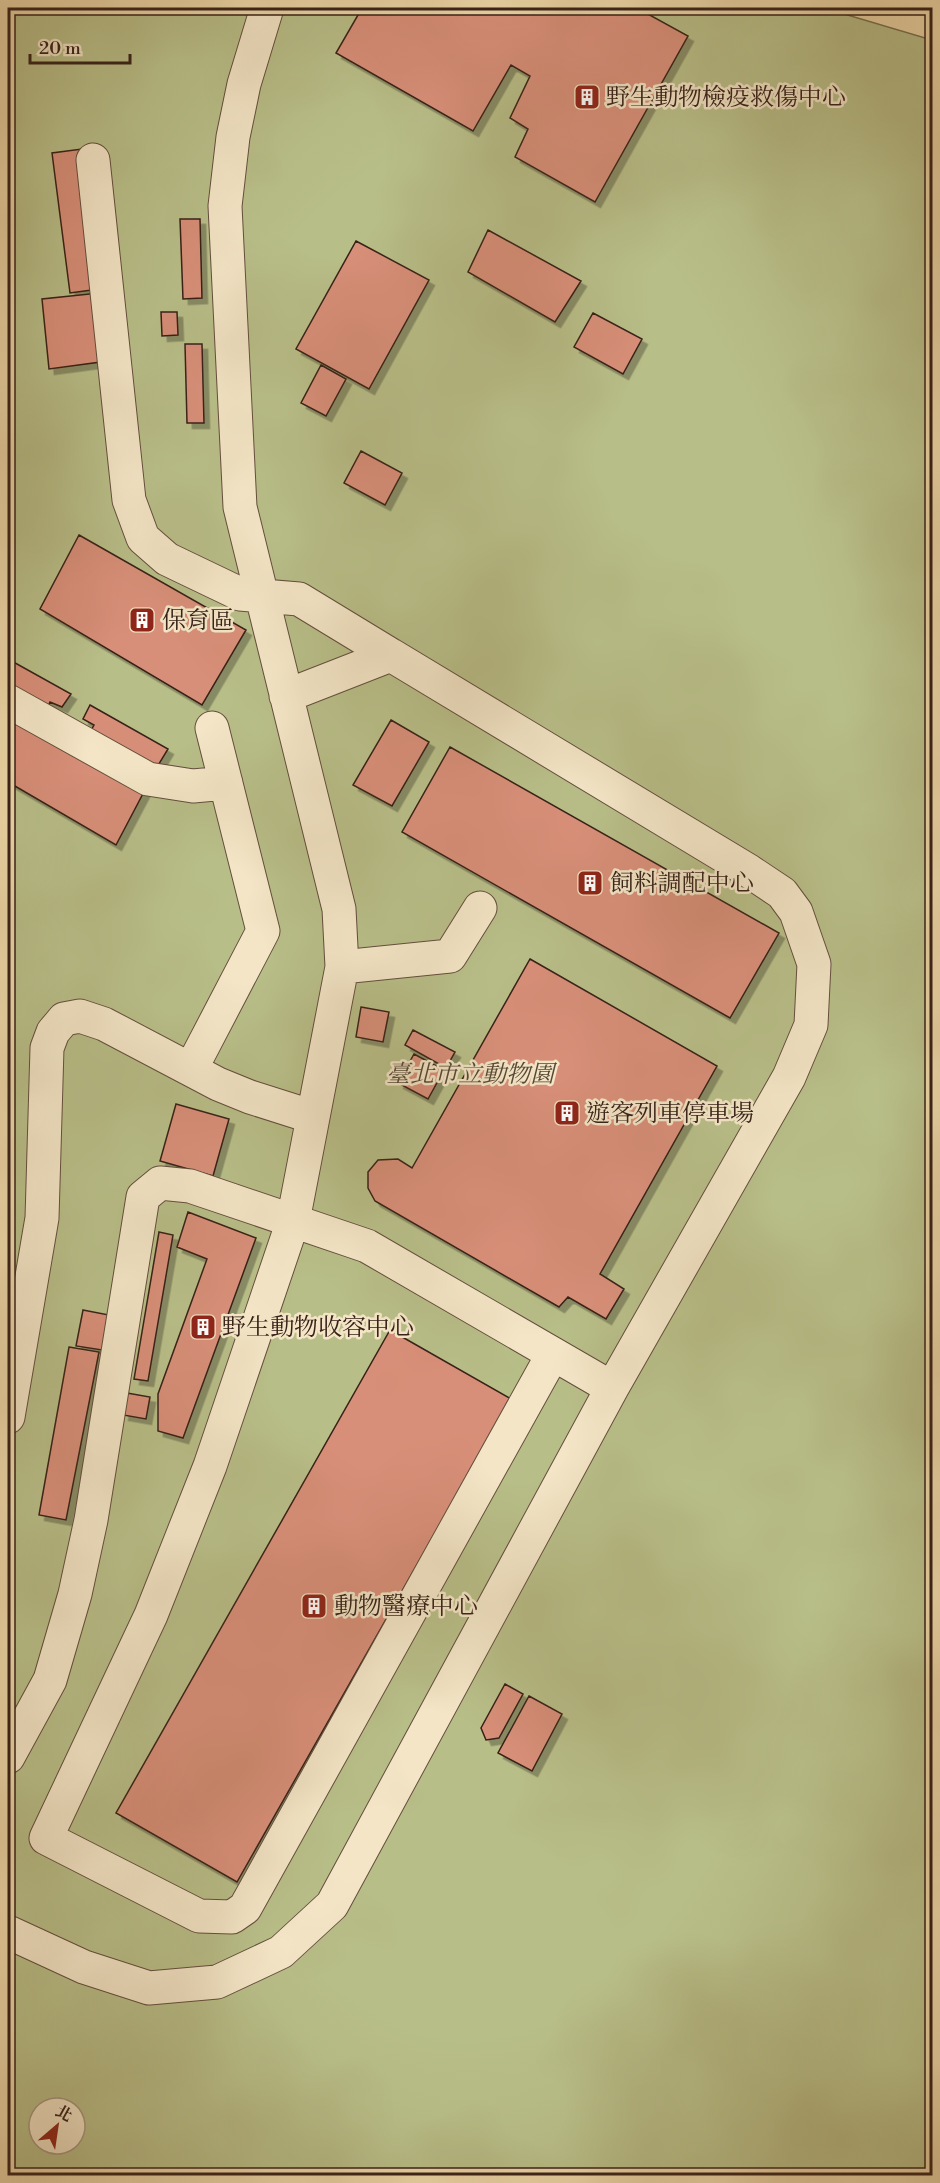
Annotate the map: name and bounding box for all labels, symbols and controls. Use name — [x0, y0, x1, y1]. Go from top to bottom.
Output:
scale bar — [30, 27, 130, 65]
text: 20 m — [39, 37, 81, 60]
building icon: 野生動物檢疫救傷中心 — [572, 82, 602, 112]
place label: 野生動物檢疫救傷中心 — [606, 83, 846, 113]
building icon: 保育區 — [127, 605, 157, 635]
place label: 保育區 — [162, 606, 234, 636]
building icon: 飼料調配中心 — [575, 868, 605, 898]
place label: 飼料調配中心 — [610, 869, 754, 899]
park label: 臺北市立動物園 — [386, 1060, 558, 1090]
building icon: 遊客列車停車場 — [552, 1098, 582, 1128]
place label: 遊客列車停車場 — [586, 1099, 754, 1129]
building icon: 野生動物收容中心 — [188, 1312, 218, 1342]
place label: 野生動物收容中心 — [222, 1313, 414, 1343]
building icon: 動物醫療中心 — [299, 1591, 329, 1621]
place label: 動物醫療中心 — [334, 1592, 478, 1622]
north arrow — [27, 2096, 87, 2156]
text: 北 — [52, 2101, 76, 2126]

